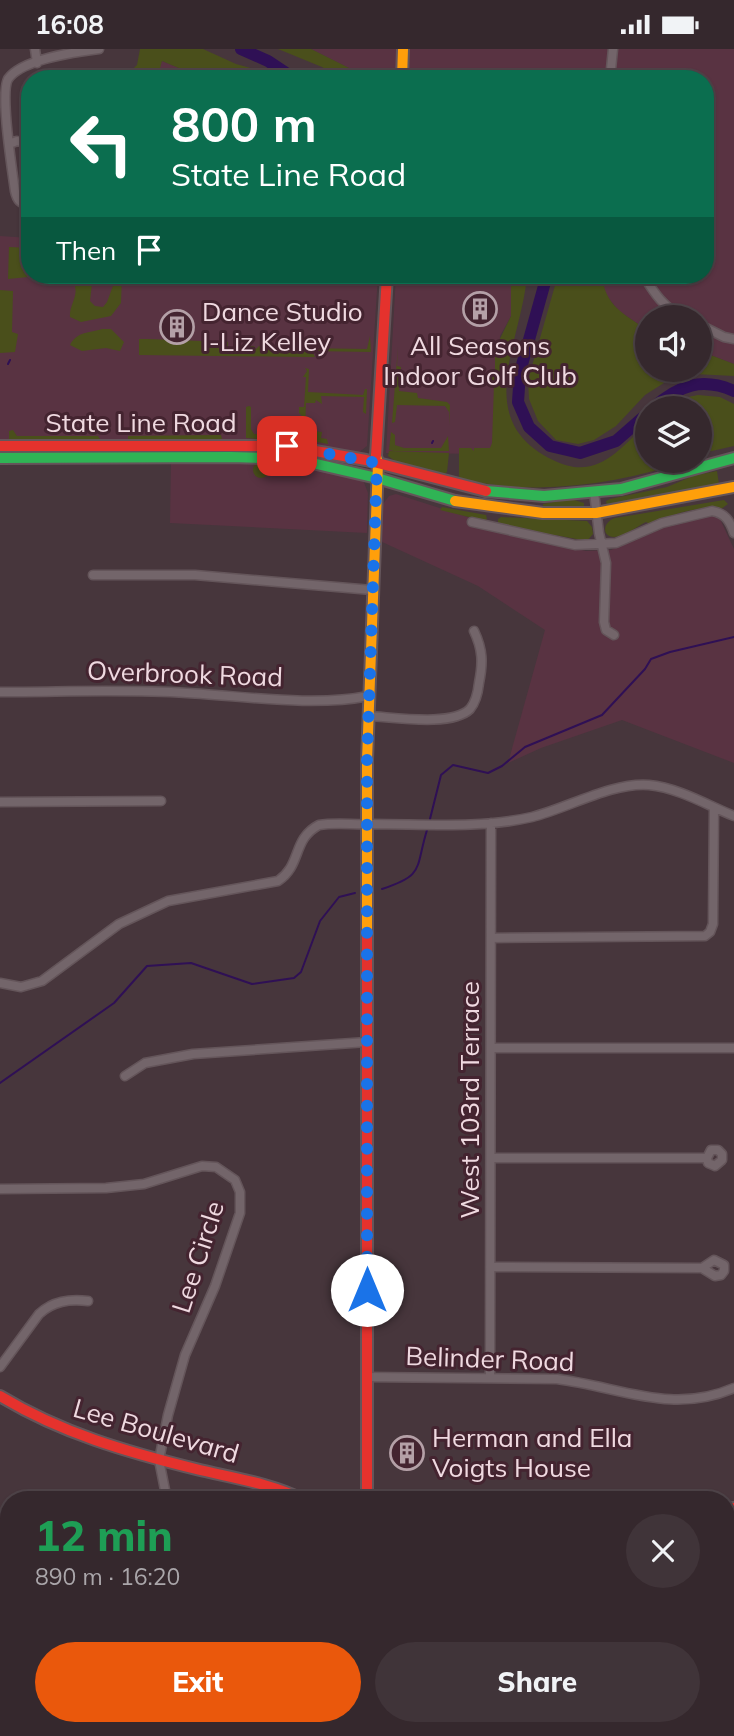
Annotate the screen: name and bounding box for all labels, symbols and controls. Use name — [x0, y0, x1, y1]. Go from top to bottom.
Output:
text: 16:08 — [35, 8, 104, 41]
text: 800 m — [171, 93, 317, 154]
icon: left — [56, 98, 147, 189]
text: State Line Road — [171, 154, 406, 194]
icon: arrive — [130, 231, 168, 269]
text: Then — [56, 234, 116, 267]
building icon: All Seasons Indoor Golf Club — [461, 290, 499, 328]
place label: Dance Studio I-Liz Kelley — [202, 295, 363, 358]
map controls — [635, 305, 712, 473]
button: sound — [635, 305, 712, 382]
building icon: Dance Studio I-Liz Kelley — [158, 308, 196, 346]
place label: All Seasons Indoor Golf Club — [383, 329, 577, 392]
button: layers — [635, 396, 712, 473]
street label: State Line Road — [45, 406, 237, 439]
pin — [257, 416, 317, 476]
icon: arrive — [268, 427, 306, 465]
street label: Overbrook Road — [87, 654, 283, 693]
street label: West 103rd Terrace — [453, 981, 486, 1219]
street label: Lee Circle — [164, 1197, 231, 1317]
position arrow — [330, 1253, 404, 1327]
street label: Belinder Road — [405, 1339, 575, 1378]
street label: Lee Boulevard — [69, 1391, 243, 1470]
place label: Herman and Ella Voigts House — [432, 1421, 632, 1484]
building icon: Herman and Ella Voigts House — [388, 1434, 426, 1472]
text: 12 min — [35, 1509, 173, 1562]
button: close — [626, 1514, 700, 1588]
text: 890 m · 16:20 — [35, 1562, 180, 1591]
button: Exit — [35, 1642, 361, 1722]
button: Share — [375, 1642, 700, 1722]

